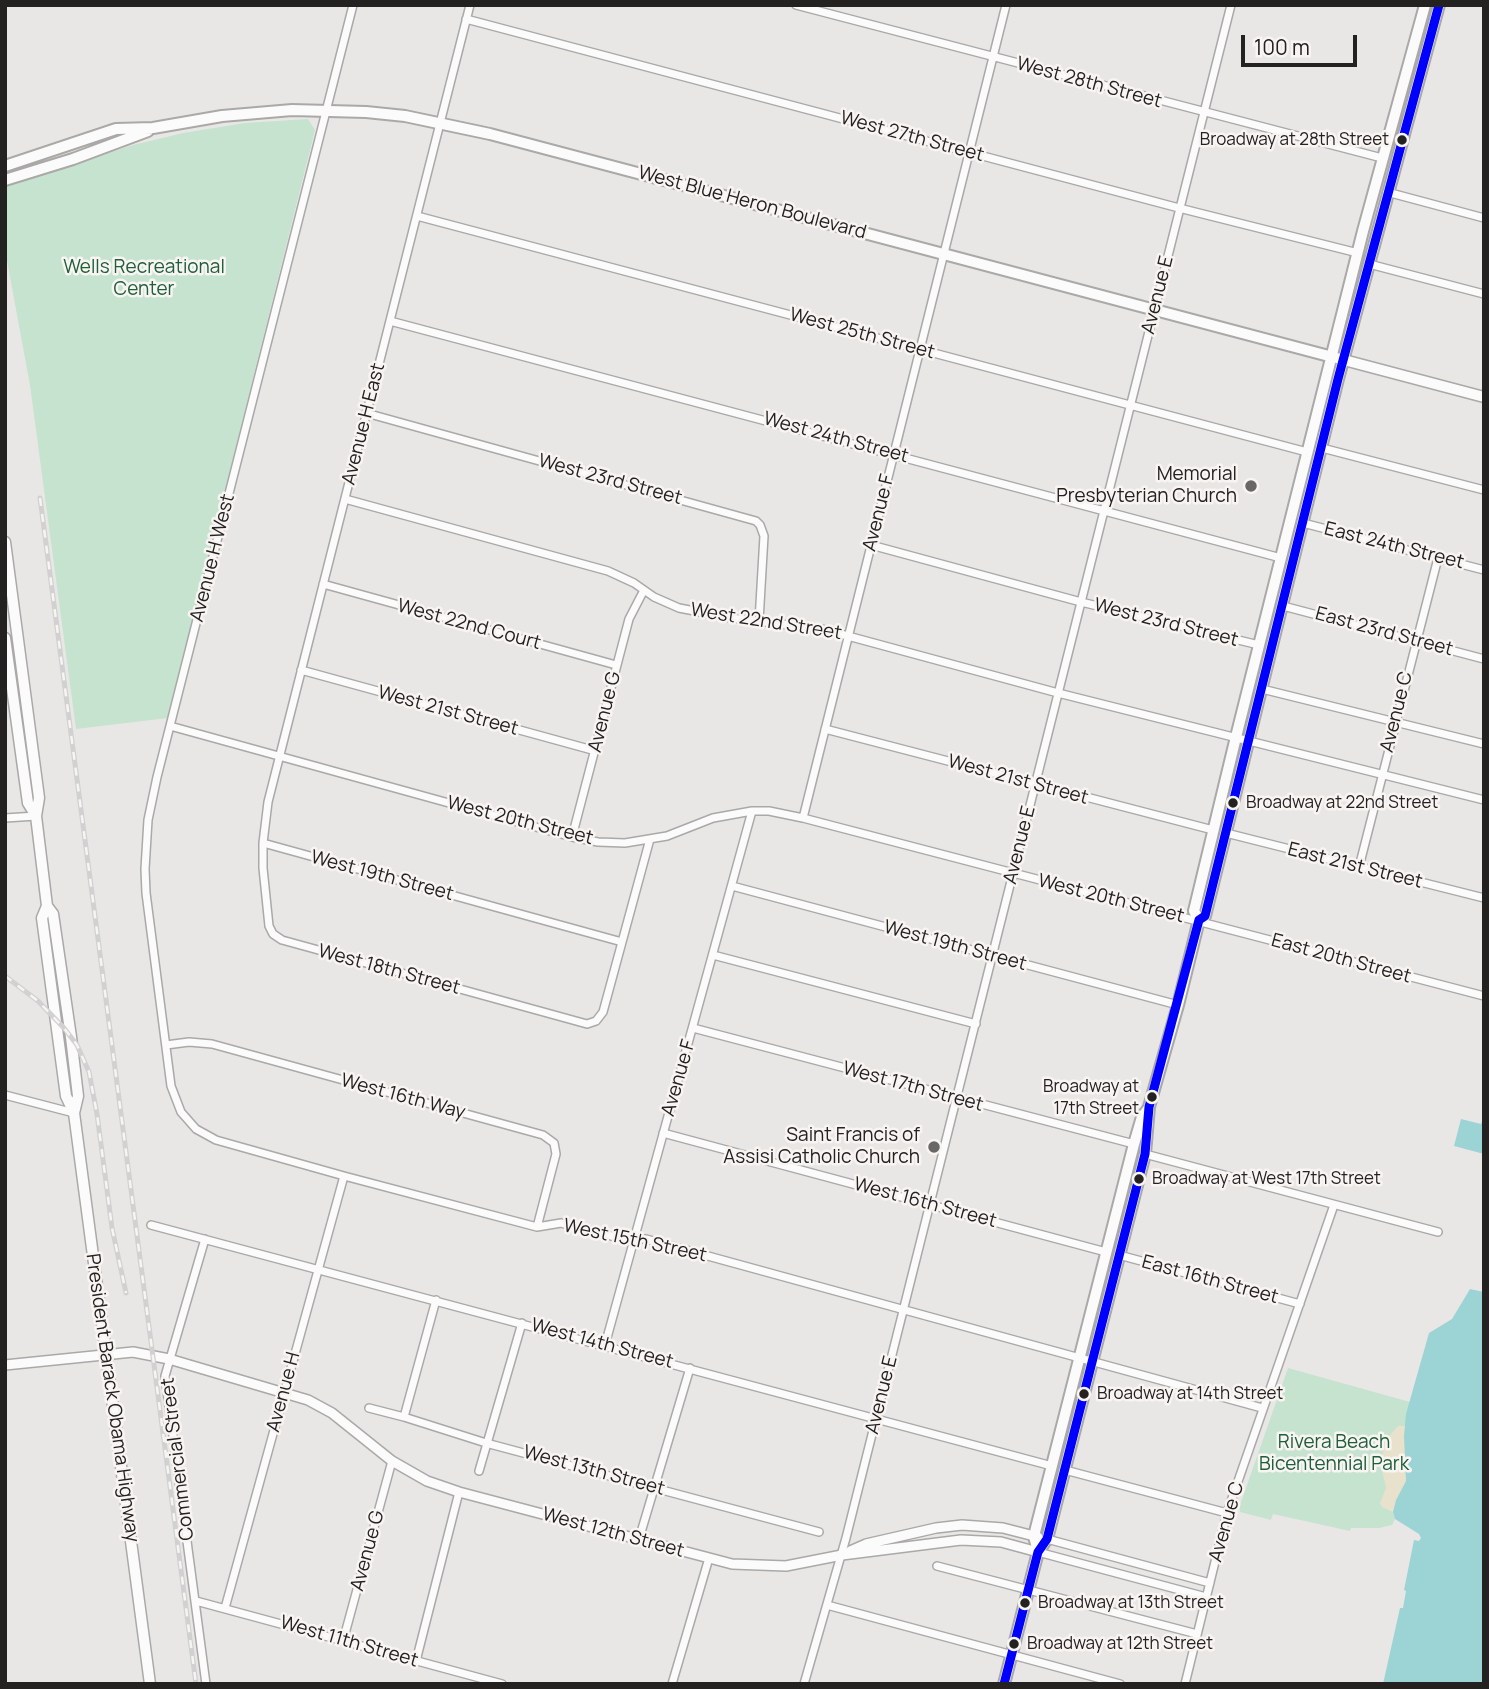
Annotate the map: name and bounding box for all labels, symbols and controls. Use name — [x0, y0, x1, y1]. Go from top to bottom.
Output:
scale bar — [1244, 21, 1360, 65]
text: 100 m — [1254, 33, 1310, 61]
street label: West 28th Street — [1014, 53, 1164, 113]
street label: West 27th Street — [838, 107, 986, 167]
place label: Broadway at 28th Street — [1200, 130, 1389, 150]
marker: Broadway at 28th Street — [1395, 133, 1409, 147]
street label: West Blue Heron Boulevard — [635, 162, 869, 244]
street label: Avenue E — [1137, 254, 1179, 336]
park label: Wells Recreational Center — [63, 257, 225, 301]
street label: West 25th Street — [787, 304, 937, 364]
street label: Avenue H East — [338, 361, 390, 487]
street label: West 24th Street — [761, 408, 911, 468]
street label: West 23rd Street — [536, 450, 684, 510]
place label: Memorial Presbyterian Church — [1056, 464, 1237, 508]
street label: Avenue F — [858, 472, 900, 554]
marker: Memorial Presbyterian Church — [1243, 478, 1259, 494]
street label: Avenue H West — [186, 492, 240, 624]
street label: East 24th Street — [1322, 518, 1466, 574]
street label: West 23rd Street — [1091, 594, 1241, 652]
street label: West 22nd Court — [395, 595, 543, 655]
street label: West 22nd Street — [689, 599, 843, 645]
street label: East 23rd Street — [1313, 603, 1455, 661]
street label: Avenue G — [584, 669, 626, 755]
street label: Avenue C — [1376, 669, 1418, 755]
street label: West 21st Street — [375, 681, 521, 741]
street label: West 21st Street — [945, 750, 1091, 810]
street label: West 20th Street — [444, 792, 596, 850]
place label: Broadway at 22nd Street — [1246, 793, 1438, 813]
marker: Broadway at 22nd Street — [1226, 796, 1240, 810]
street label: Avenue E — [999, 804, 1041, 886]
street label: East 21st Street — [1285, 838, 1425, 894]
street label: West 19th Street — [308, 846, 456, 906]
street label: West 20th Street — [1035, 870, 1187, 928]
street label: West 19th Street — [881, 916, 1029, 976]
street label: East 20th Street — [1269, 929, 1413, 989]
street label: West 18th Street — [316, 940, 462, 1000]
street label: Avenue F — [657, 1037, 701, 1119]
street label: West 17th Street — [840, 1057, 986, 1117]
street label: West 16th Way — [338, 1069, 468, 1125]
place label: Broadway at 17th Street — [1043, 1077, 1139, 1117]
marker: Broadway at 17th Street — [1145, 1090, 1159, 1104]
place label: Saint Francis of Assisi Catholic Church — [723, 1125, 920, 1169]
marker: Saint Francis of Assisi Catholic Church — [926, 1139, 942, 1155]
place label: Broadway at West 17th Street — [1152, 1169, 1381, 1189]
marker: Broadway at West 17th Street — [1132, 1172, 1146, 1186]
street label: West 16th Street — [851, 1173, 999, 1233]
street label: West 15th Street — [561, 1215, 709, 1267]
street label: East 16th Street — [1139, 1251, 1281, 1309]
street label: President Barack Obama Highway — [80, 1252, 144, 1544]
street label: West 14th Street — [528, 1314, 676, 1374]
street label: Avenue H — [262, 1350, 306, 1434]
street label: Avenue E — [861, 1354, 903, 1436]
street label: Commercial Street — [157, 1376, 199, 1542]
place label: Broadway at 14th Street — [1097, 1384, 1283, 1404]
marker: Broadway at 14th Street — [1077, 1387, 1091, 1401]
park label: Rivera Beach Bicentennial Park — [1259, 1432, 1409, 1476]
street label: West 13th Street — [521, 1441, 667, 1501]
street label: Avenue C — [1205, 1479, 1249, 1565]
street label: West 12th Street — [540, 1503, 686, 1563]
street label: Avenue G — [346, 1508, 390, 1594]
place label: Broadway at 13th Street — [1038, 1593, 1224, 1613]
marker: Broadway at 13th Street — [1018, 1596, 1032, 1610]
street label: West 11th Street — [277, 1611, 421, 1673]
place label: Broadway at 12th Street — [1027, 1634, 1213, 1654]
marker: Broadway at 12th Street — [1007, 1637, 1021, 1651]

